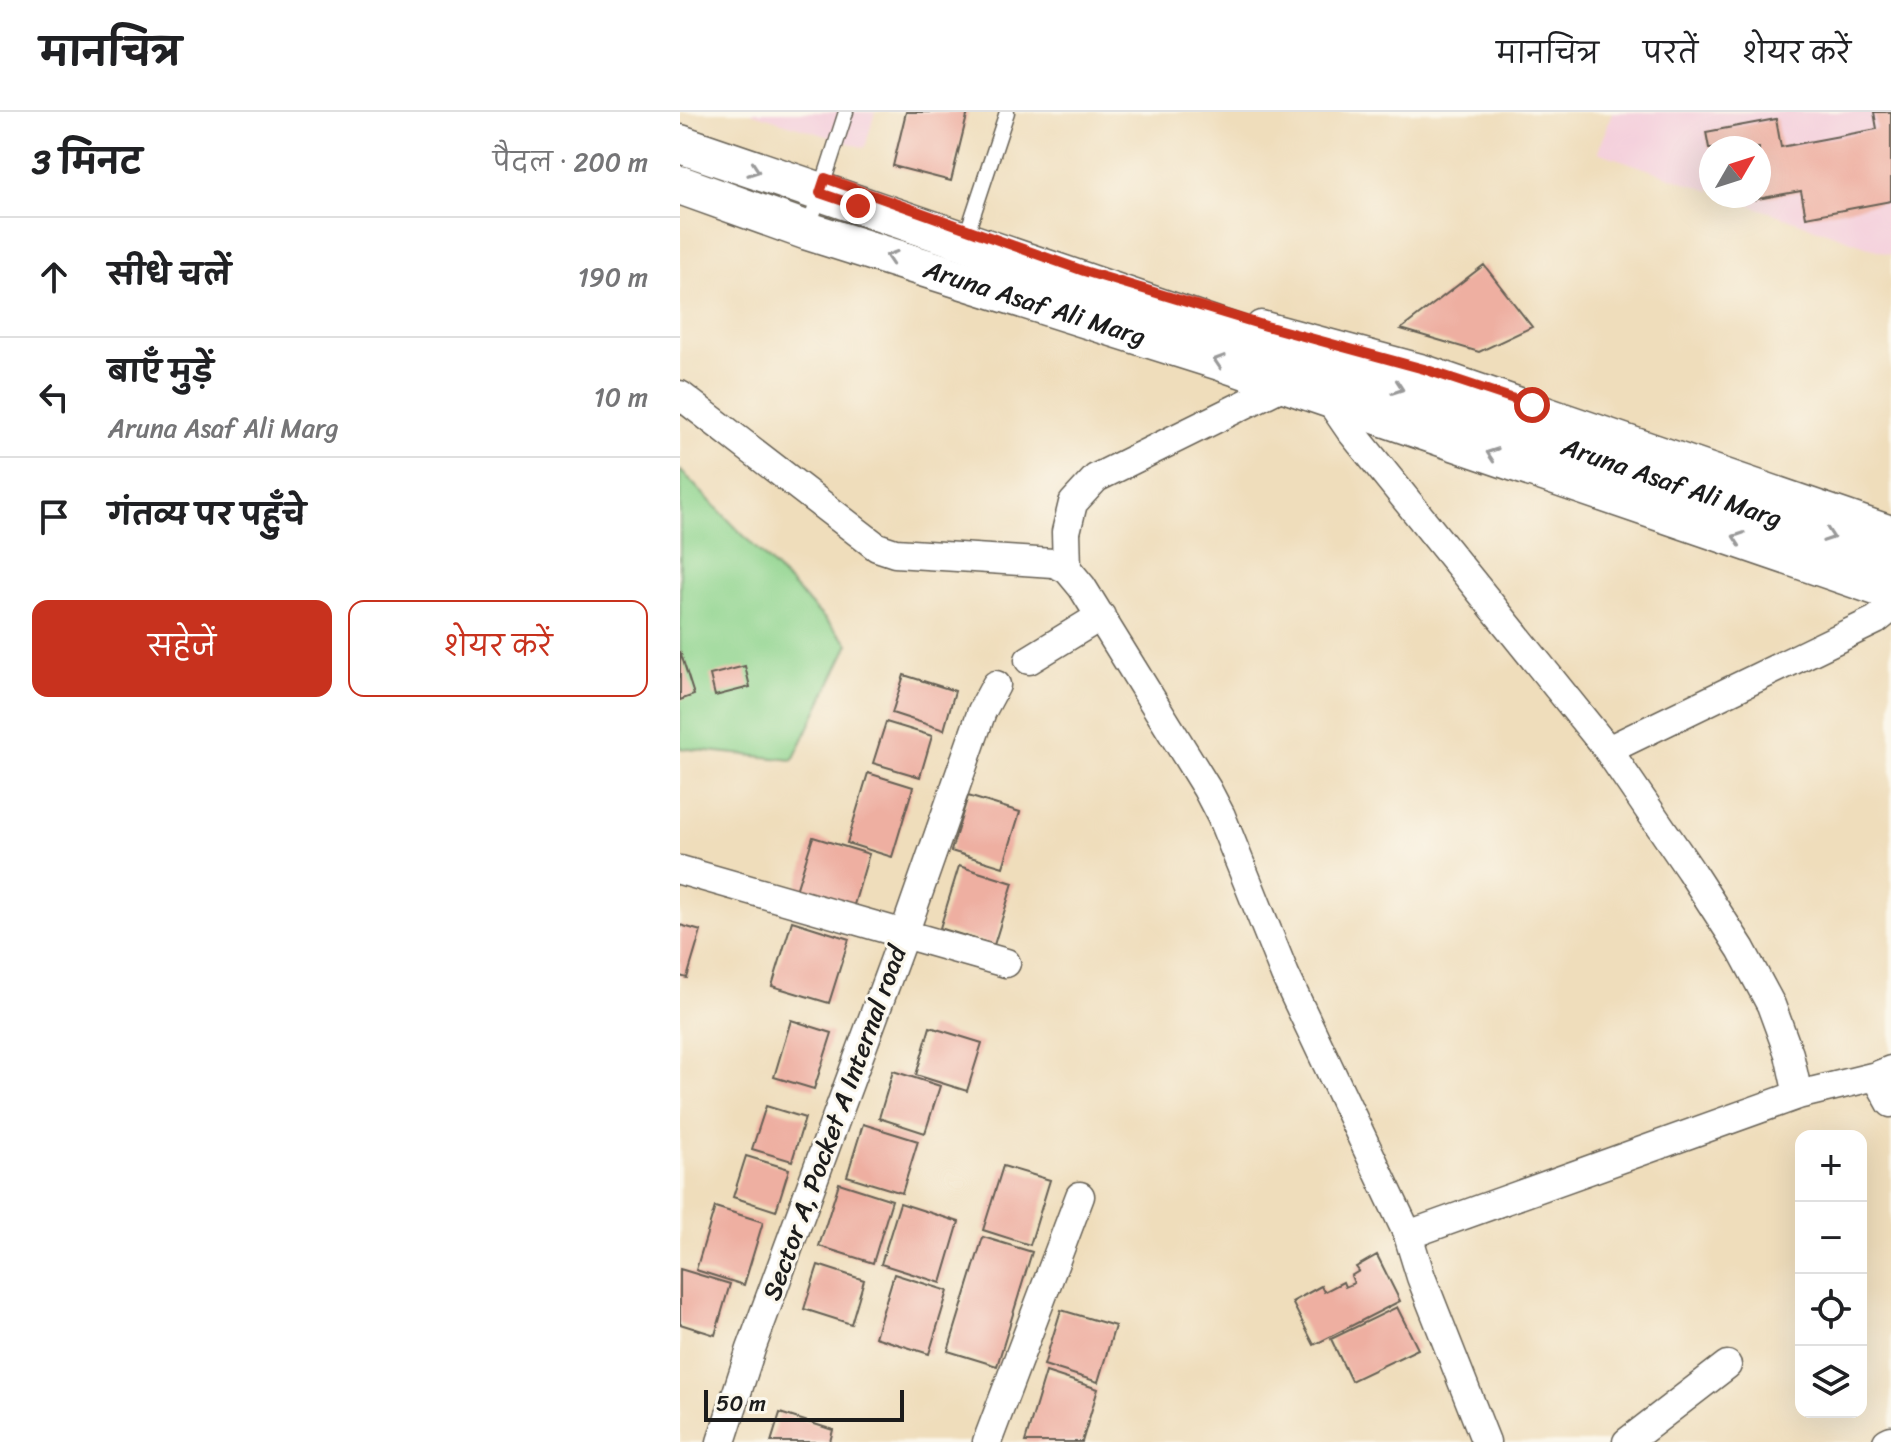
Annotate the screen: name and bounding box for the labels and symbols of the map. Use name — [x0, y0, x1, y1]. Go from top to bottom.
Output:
north arrow — [1699, 136, 1771, 208]
one-way arrow — [746, 160, 760, 176]
route end — [840, 188, 876, 224]
street label: Aruna Asaf Ali Marg — [917, 246, 1152, 359]
one-way arrow — [885, 250, 899, 266]
one-way arrow — [1213, 354, 1226, 370]
one-way arrow — [1390, 379, 1404, 395]
route start — [1514, 387, 1550, 423]
street label: Aruna Asaf Ali Marg — [1554, 423, 1789, 541]
one-way arrow — [1485, 447, 1499, 464]
one-way arrow — [1821, 526, 1835, 542]
one-way arrow — [1731, 532, 1745, 548]
street label: Sector A, Pocket A Internal road — [748, 937, 920, 1307]
scale bar — [704, 1386, 904, 1422]

